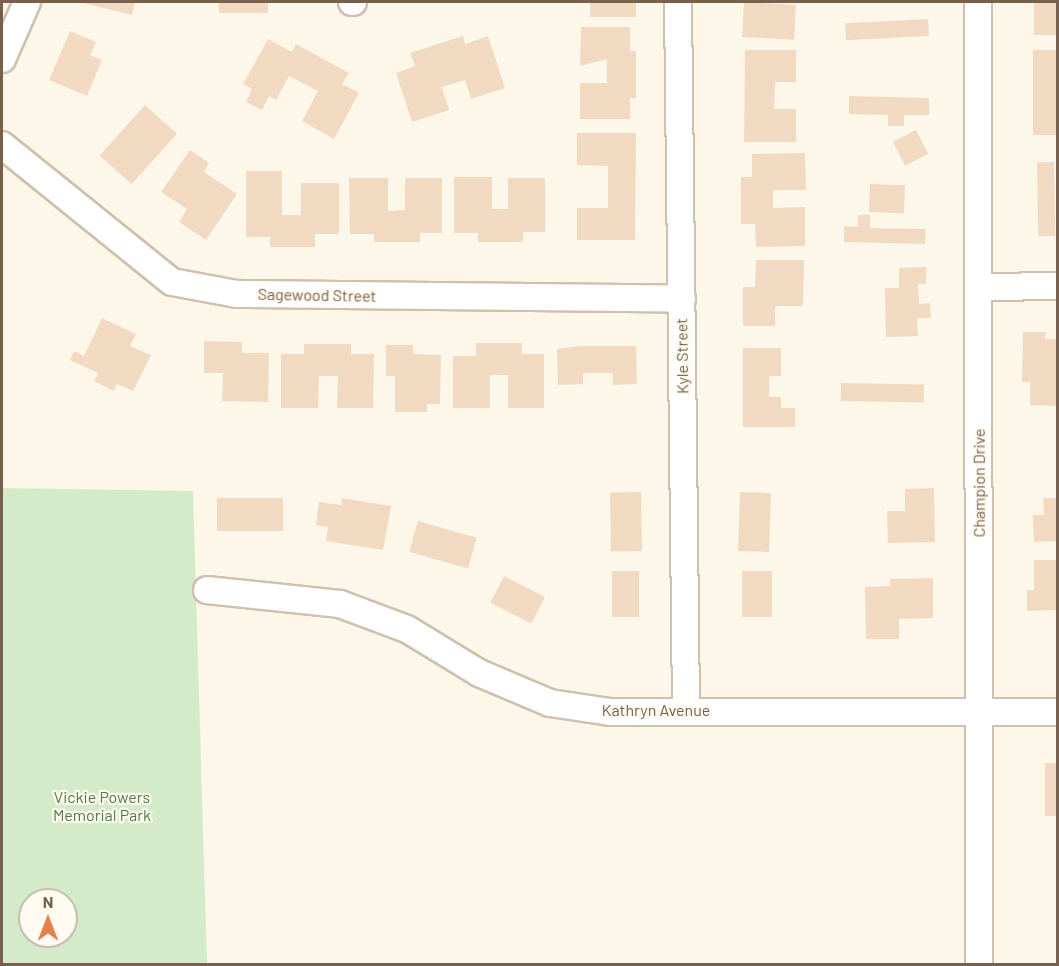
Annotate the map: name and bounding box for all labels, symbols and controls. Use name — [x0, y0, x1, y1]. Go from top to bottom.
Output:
street label: Sagewood Street — [257, 284, 377, 306]
street label: Kyle Street — [672, 318, 692, 394]
street label: Champion Drive — [969, 429, 989, 537]
street label: Kathryn Avenue — [602, 700, 710, 720]
park label: Vickie Powers Memorial Park — [53, 787, 151, 825]
north arrow — [18, 888, 78, 948]
text: N — [43, 892, 53, 911]

